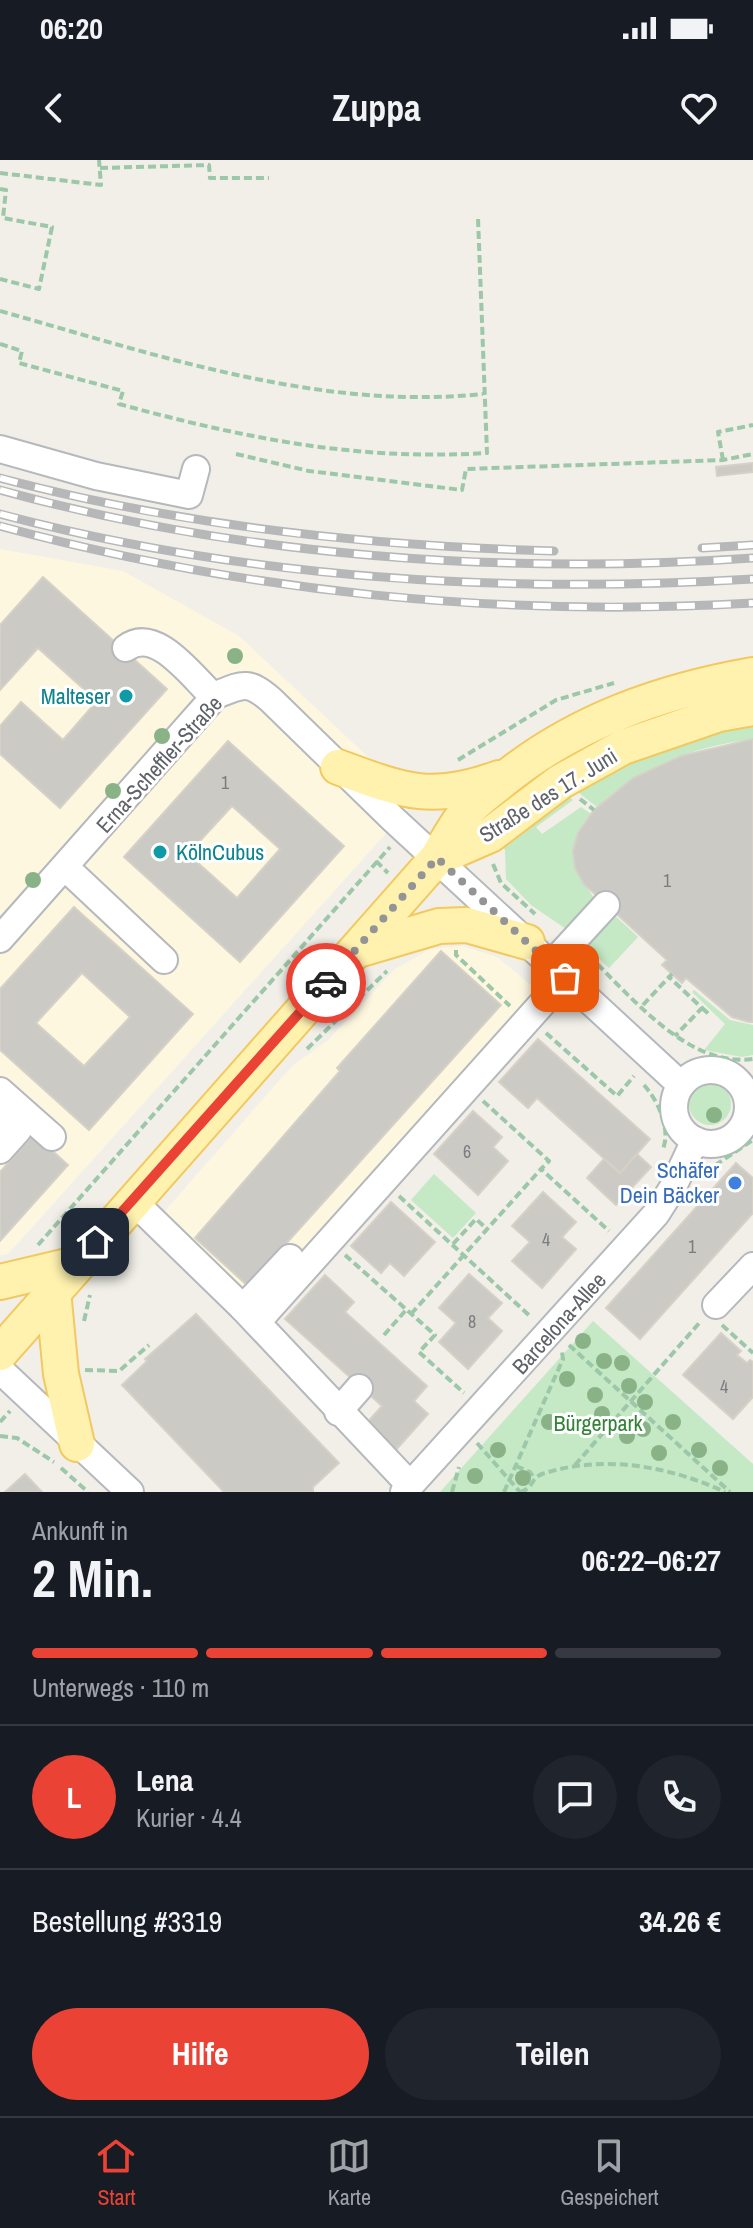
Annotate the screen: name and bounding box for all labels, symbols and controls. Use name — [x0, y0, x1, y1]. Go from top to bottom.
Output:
text: 06:20 — [40, 8, 103, 48]
text: Zuppa — [332, 84, 421, 132]
icon: back — [32, 86, 76, 130]
icon: heart — [677, 86, 721, 130]
place label: Malteser — [41, 681, 110, 711]
marker: Malteser — [117, 687, 135, 705]
street label: Erna-Scheffler-Straße — [89, 689, 229, 839]
street label: Straße des 17. Juni — [473, 741, 623, 849]
house number: 1 — [221, 770, 230, 795]
place label: KölnCubus — [176, 837, 264, 867]
marker: KölnCubus — [151, 843, 169, 861]
house number: 1 — [663, 868, 672, 893]
courier — [286, 943, 366, 1023]
pin — [531, 944, 599, 1012]
icon: bag — [543, 956, 587, 1000]
icon: car — [304, 961, 348, 1005]
house number: 6 — [463, 1139, 471, 1164]
place label: Schäfer Dein Bäcker — [620, 1155, 719, 1210]
marker: Schäfer Dein Bäcker — [726, 1174, 744, 1192]
pin — [61, 1208, 129, 1276]
icon: home — [73, 1220, 117, 1264]
house number: 4 — [542, 1227, 550, 1252]
house number: 1 — [688, 1234, 697, 1259]
street label: Barcelona-Allee — [505, 1266, 613, 1380]
house number: 8 — [468, 1309, 476, 1334]
house number: 4 — [720, 1374, 728, 1399]
park label: Bürgerpark — [553, 1408, 644, 1438]
text: Ankunft in — [32, 1513, 128, 1548]
text: 06:22–06:27 — [582, 1540, 721, 1580]
text: 2 Min. — [32, 1543, 153, 1613]
text: Unterwegs · 110 m — [32, 1670, 209, 1705]
button: chat — [533, 1755, 617, 1839]
button: phone — [637, 1755, 721, 1839]
text: Lena — [136, 1760, 193, 1800]
text: L — [66, 1777, 82, 1817]
text: Kurier · 4.4 — [136, 1800, 241, 1835]
text: Bestellung #3319 — [32, 1901, 222, 1941]
text: 34.26 € — [639, 1901, 721, 1941]
button: Hilfe — [32, 2008, 369, 2100]
button: Teilen — [385, 2008, 721, 2100]
tab: Start — [94, 2134, 138, 2212]
tab: Karte — [327, 2134, 371, 2212]
tab: Gespeichert — [560, 2134, 659, 2212]

